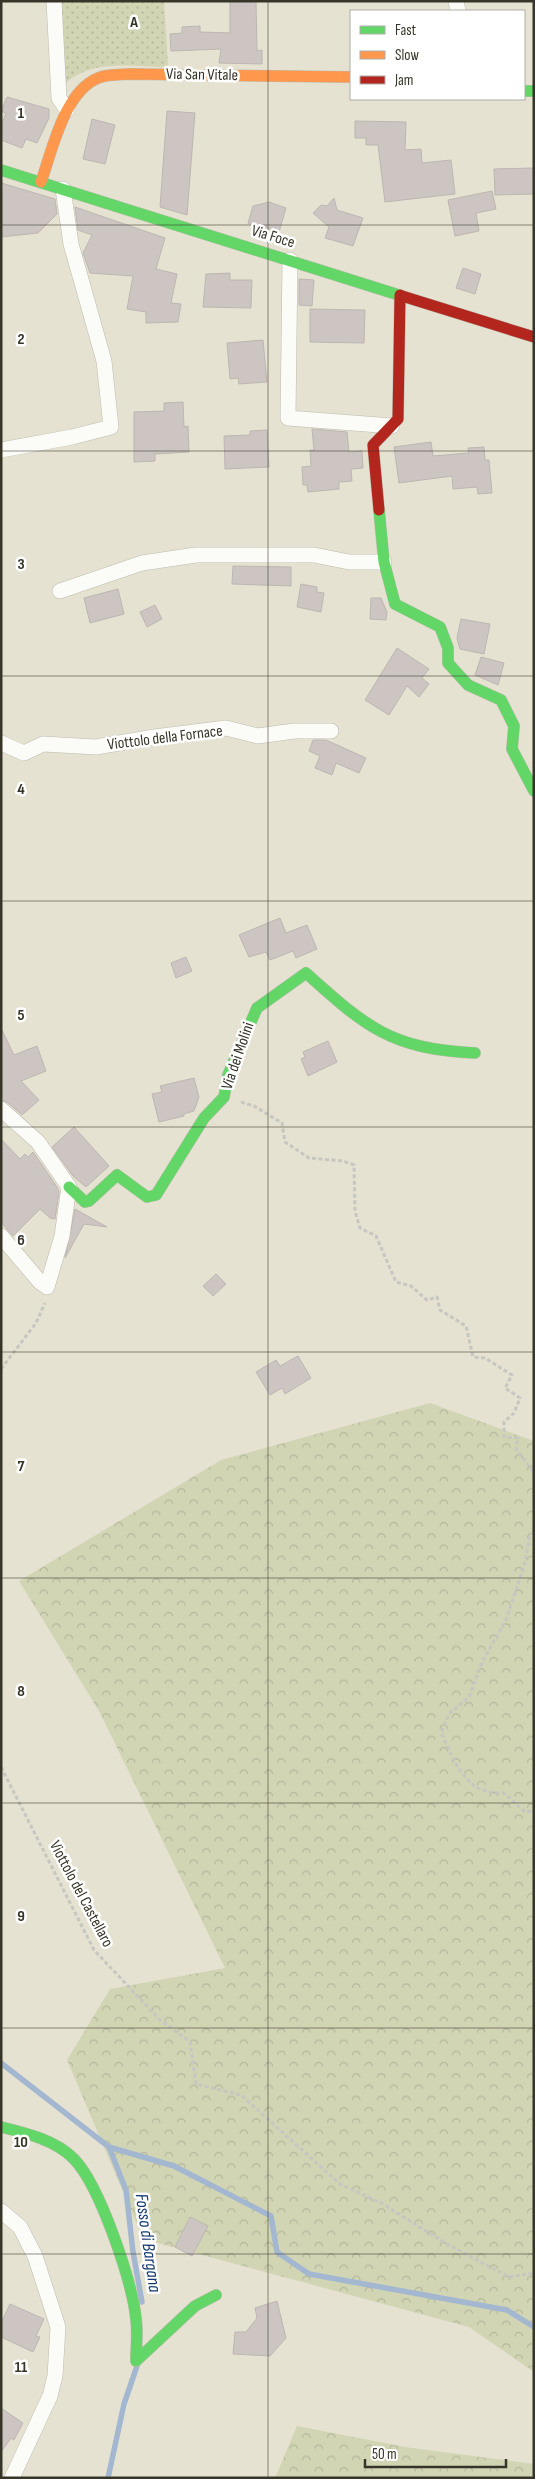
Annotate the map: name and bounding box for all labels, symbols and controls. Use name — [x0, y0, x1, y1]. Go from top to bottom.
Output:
legend — [350, 10, 525, 100]
text: A — [129, 13, 138, 32]
text: Fast — [395, 21, 417, 40]
text: Slow — [395, 46, 419, 65]
street label: Via San Vitale — [166, 65, 238, 85]
text: Jam — [394, 71, 413, 90]
text: 1 — [18, 104, 25, 123]
street label: Via Foce — [249, 221, 297, 253]
text: 2 — [17, 330, 25, 349]
text: 3 — [17, 555, 25, 574]
street label: Viottolo della Fornace — [106, 722, 224, 754]
text: 4 — [17, 780, 25, 799]
text: 5 — [17, 1006, 25, 1025]
street label: Via dei Molini — [218, 1020, 258, 1092]
text: 6 — [17, 1231, 25, 1250]
text: 7 — [18, 1457, 25, 1476]
text: 8 — [17, 1682, 25, 1701]
street label: Viottolo del Castellaro — [45, 1838, 117, 1950]
text: 9 — [17, 1907, 25, 1926]
text: 10 — [14, 2133, 28, 2152]
water label: Fosso di Bargana — [131, 2192, 165, 2294]
text: 11 — [15, 2358, 28, 2377]
scale bar — [365, 2436, 506, 2468]
text: 50 m — [372, 2445, 397, 2464]

